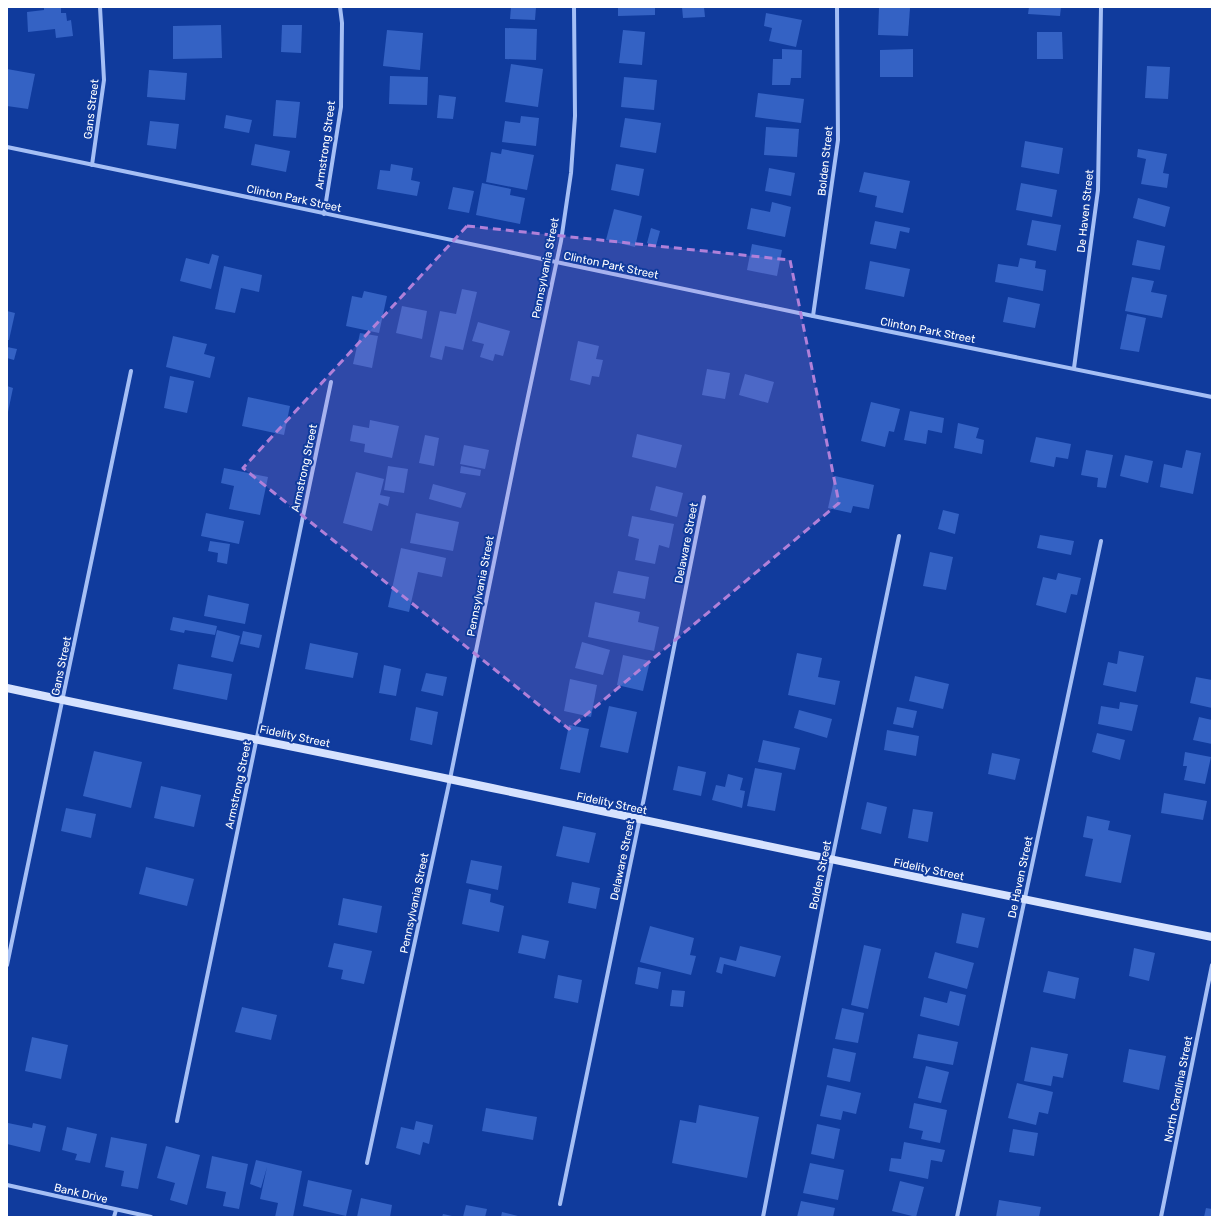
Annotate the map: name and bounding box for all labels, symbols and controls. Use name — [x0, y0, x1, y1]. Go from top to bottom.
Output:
street label: Gans Street — [81, 78, 102, 140]
street label: Armstrong Street — [313, 99, 338, 190]
street label: Bolden Street — [815, 125, 836, 197]
street label: De Haven Street — [1075, 168, 1096, 253]
street label: Clinton Park Street — [245, 182, 343, 215]
street label: Pennsylvania Street — [529, 216, 562, 320]
street label: Clinton Park Street — [562, 249, 660, 282]
street label: Clinton Park Street — [879, 315, 977, 346]
street label: Armstrong Street — [289, 422, 320, 513]
street label: Delaware Street — [672, 501, 701, 585]
street label: Pennsylvania Street — [464, 534, 497, 638]
street label: Gans Street — [49, 635, 74, 697]
street label: Fidelity Street — [258, 723, 332, 750]
street label: Armstrong Street — [223, 739, 254, 830]
street label: Fidelity Street — [575, 790, 649, 817]
street label: Delaware Street — [608, 818, 638, 902]
street label: De Haven Street — [1005, 834, 1036, 919]
street label: Bolden Street — [807, 839, 834, 911]
street label: Pennsylvania Street — [397, 851, 432, 955]
street label: Fidelity Street — [892, 856, 966, 883]
street label: North Carolina Street — [1162, 1034, 1195, 1143]
street label: Bank Drive — [53, 1181, 109, 1206]

